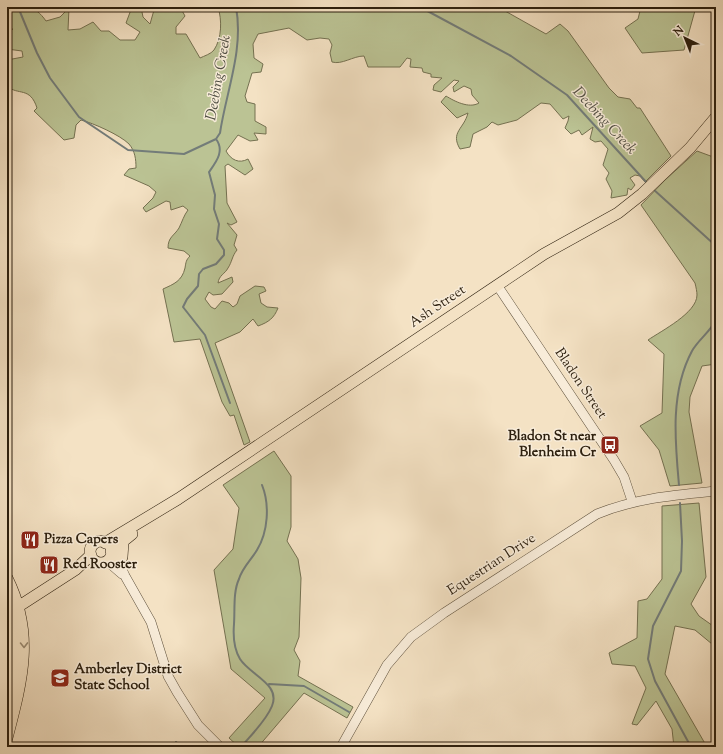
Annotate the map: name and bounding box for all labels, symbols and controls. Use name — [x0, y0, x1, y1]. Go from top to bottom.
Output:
north arrow — [665, 18, 705, 58]
text: N — [669, 22, 688, 41]
water label: Deebing Creek — [201, 34, 237, 122]
water label: Deebing Creek — [567, 82, 641, 160]
street label: Ash Street — [406, 281, 470, 333]
street label: Bladon Street — [549, 345, 611, 424]
place label: Bladon St near Blenheim Cr — [508, 427, 597, 463]
bus stop icon: Bladon St near Blenheim Cr — [599, 434, 621, 456]
restaurant icon: Pizza Capers — [19, 529, 41, 551]
street label: Equestrian Drive — [444, 529, 540, 601]
place label: Pizza Capers — [44, 530, 119, 550]
restaurant icon: Red Rooster — [38, 554, 60, 576]
place label: Red Rooster — [63, 555, 138, 575]
one-way arrow — [20, 642, 28, 648]
place label: Amberley District State School — [74, 660, 182, 696]
school or university icon: Amberley District State School — [49, 667, 71, 689]

